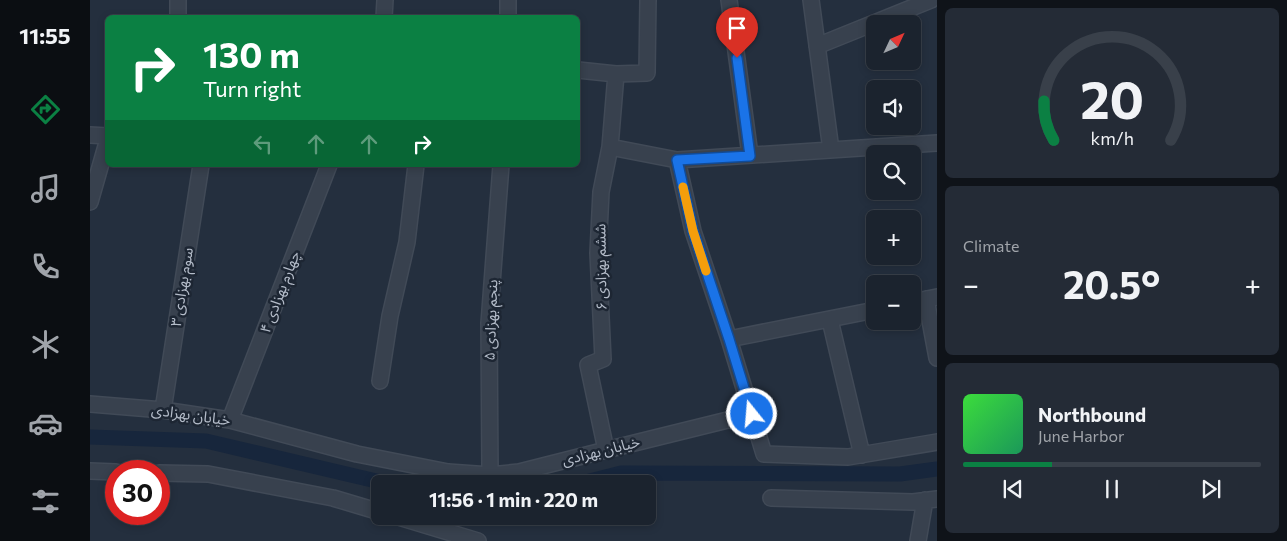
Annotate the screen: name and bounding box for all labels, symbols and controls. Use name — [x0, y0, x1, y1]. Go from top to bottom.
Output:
pin — [716, 7, 758, 58]
icon: arrive — [723, 14, 751, 42]
north arrow — [866, 15, 921, 70]
map controls — [866, 15, 921, 330]
text: 11:55 — [19, 22, 71, 49]
text: 130 m — [203, 32, 300, 75]
icon: right — [120, 35, 185, 100]
text: 20 — [1080, 66, 1144, 130]
text: Turn right — [203, 75, 301, 102]
button: sound — [866, 80, 921, 135]
icon: directions — [28, 92, 63, 127]
text: km/h — [1090, 127, 1134, 149]
icon: left — [249, 130, 277, 158]
icon: ahead — [302, 130, 330, 158]
icon: ahead — [355, 130, 383, 158]
icon: right — [408, 130, 436, 158]
button: search — [866, 145, 921, 200]
icon: music — [28, 171, 63, 206]
button: + — [866, 210, 921, 265]
street label: ششم بهزادی ۶ — [590, 223, 613, 310]
text: Climate — [963, 236, 1019, 255]
street label: سوم بهزادی ۳ — [166, 246, 199, 328]
street label: چهارم بهزادی ۴ — [255, 248, 306, 336]
icon: phone — [28, 249, 63, 284]
text: 20.5° — [1063, 260, 1160, 307]
text: − — [963, 267, 979, 301]
text: + — [1245, 267, 1261, 301]
button: − — [866, 275, 921, 330]
street label: پنجم بهزادی ۵ — [480, 279, 503, 361]
icon: climate — [28, 327, 63, 362]
position arrow — [725, 387, 777, 439]
street label: خیابان بهزادی — [150, 400, 232, 429]
text: Northbound — [1038, 403, 1146, 426]
icon: car — [28, 406, 63, 441]
text: June Harbor — [1038, 426, 1124, 445]
street label: خیابان بهزادی — [560, 432, 642, 469]
speed limit sign: 30 — [105, 460, 170, 525]
icon: previous — [999, 475, 1027, 503]
icon: pause — [1098, 475, 1126, 503]
icon: next — [1197, 475, 1225, 503]
icon: filters — [28, 484, 63, 519]
text: 11:56 · 1 min · 220 m — [429, 488, 598, 511]

